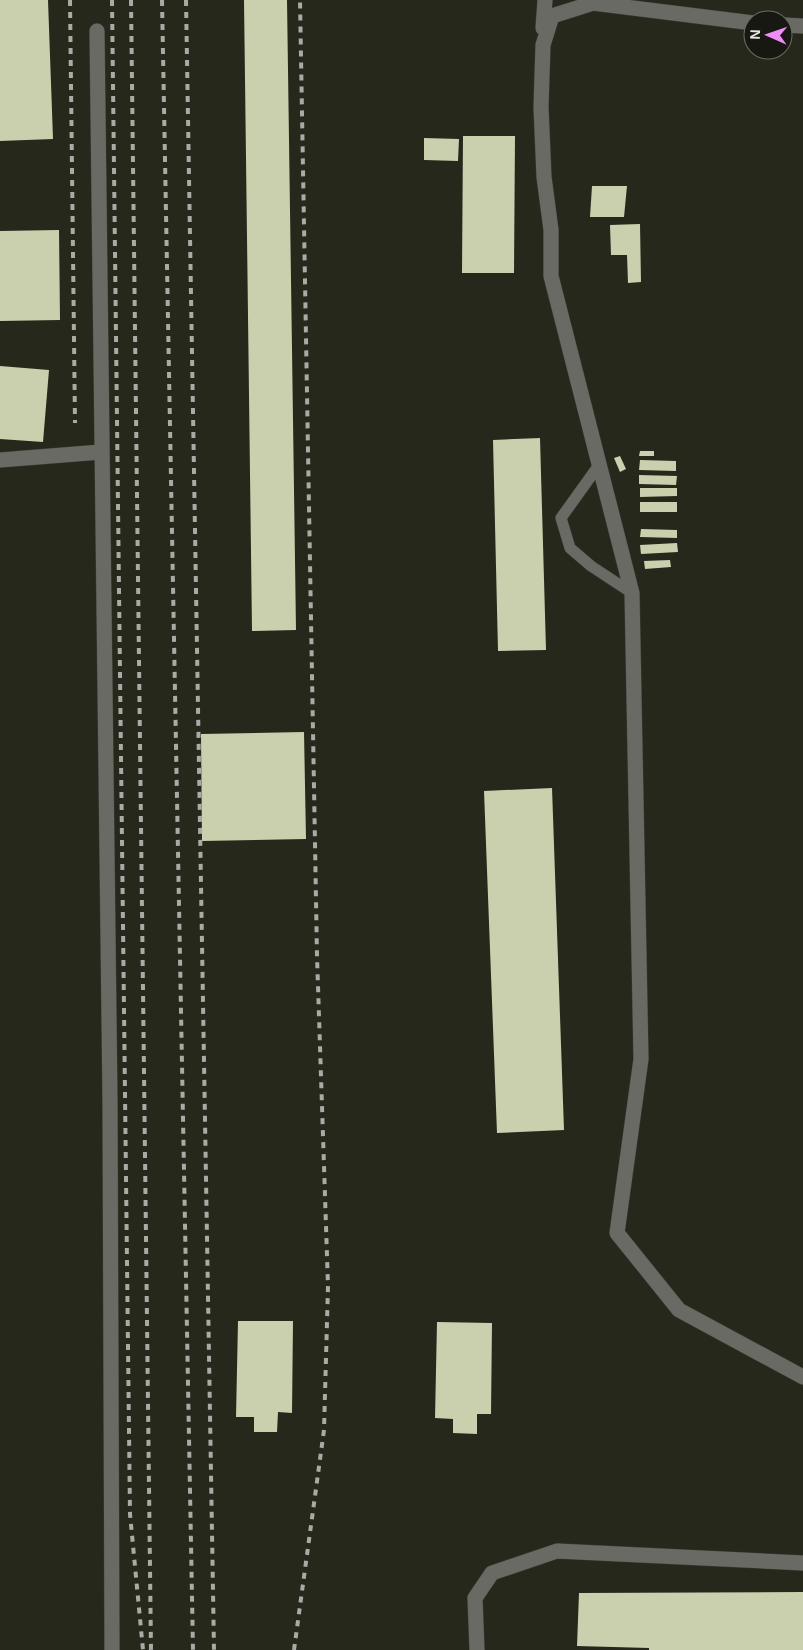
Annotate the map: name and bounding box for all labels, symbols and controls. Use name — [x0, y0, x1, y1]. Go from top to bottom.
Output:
north arrow — [743, 10, 793, 60]
text: N — [747, 29, 763, 40]

